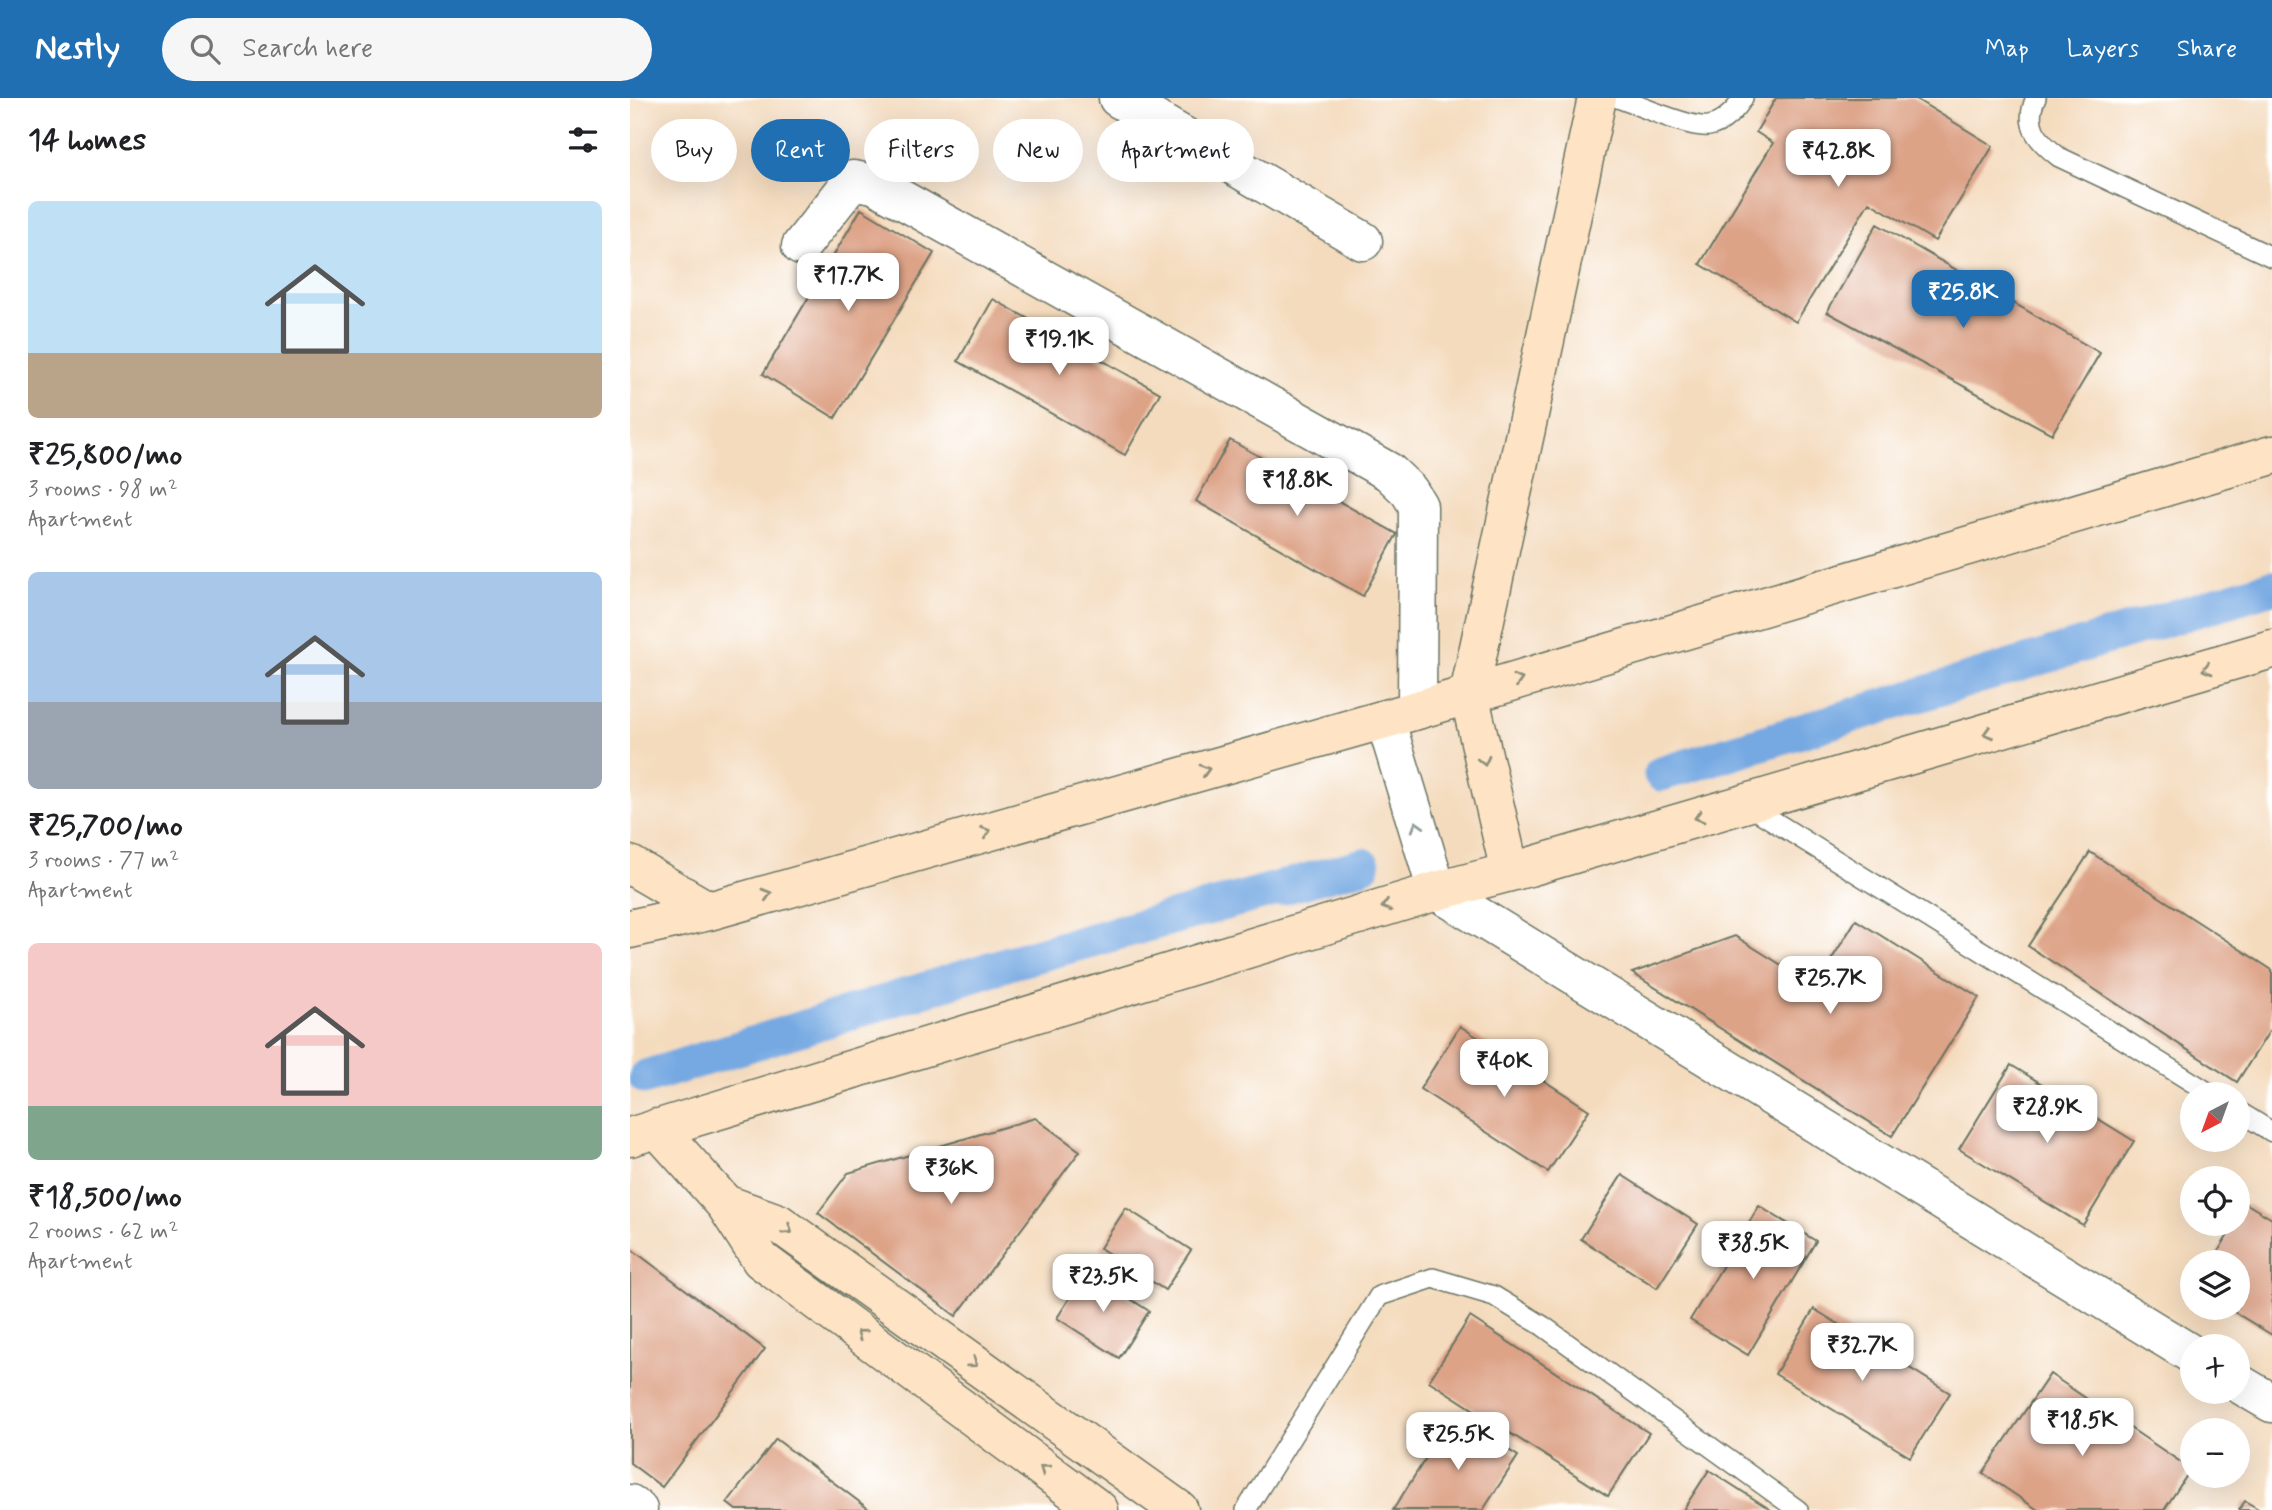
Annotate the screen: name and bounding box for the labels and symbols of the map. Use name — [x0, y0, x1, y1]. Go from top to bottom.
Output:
pin: ₹42.8K — [1781, 130, 1895, 189]
pin: ₹17.7K — [791, 254, 905, 313]
pin: ₹25.8K — [1906, 271, 2020, 330]
pin: ₹19.1K — [1002, 317, 1116, 377]
pin: ₹18.8K — [1240, 458, 1354, 518]
one-way arrow — [2201, 660, 2213, 675]
one-way arrow — [1512, 673, 1524, 688]
one-way arrow — [1982, 724, 1994, 739]
one-way arrow — [1476, 754, 1491, 766]
one-way arrow — [1199, 763, 1211, 778]
one-way arrow — [1694, 809, 1706, 824]
one-way arrow — [1411, 820, 1426, 832]
one-way arrow — [980, 826, 992, 840]
one-way arrow — [761, 888, 773, 903]
one-way arrow — [1381, 898, 1393, 913]
pin: ₹25.7K — [1773, 956, 1887, 1016]
pin: ₹40K — [1463, 1040, 1545, 1099]
north arrow — [2180, 1082, 2250, 1152]
pin: ₹28.9K — [1990, 1086, 2104, 1145]
pin: ₹36K — [910, 1146, 992, 1206]
one-way arrow — [780, 1222, 793, 1235]
pin: ₹38.5K — [1696, 1222, 1810, 1281]
pin: ₹23.5K — [1046, 1254, 1160, 1314]
pin: ₹32.7K — [1805, 1324, 1919, 1383]
one-way arrow — [856, 1330, 869, 1343]
one-way arrow — [965, 1355, 978, 1367]
pin: ₹18.5K — [2025, 1398, 2139, 1458]
pin: ₹25.5K — [1401, 1412, 1515, 1472]
one-way arrow — [1040, 1465, 1052, 1478]

